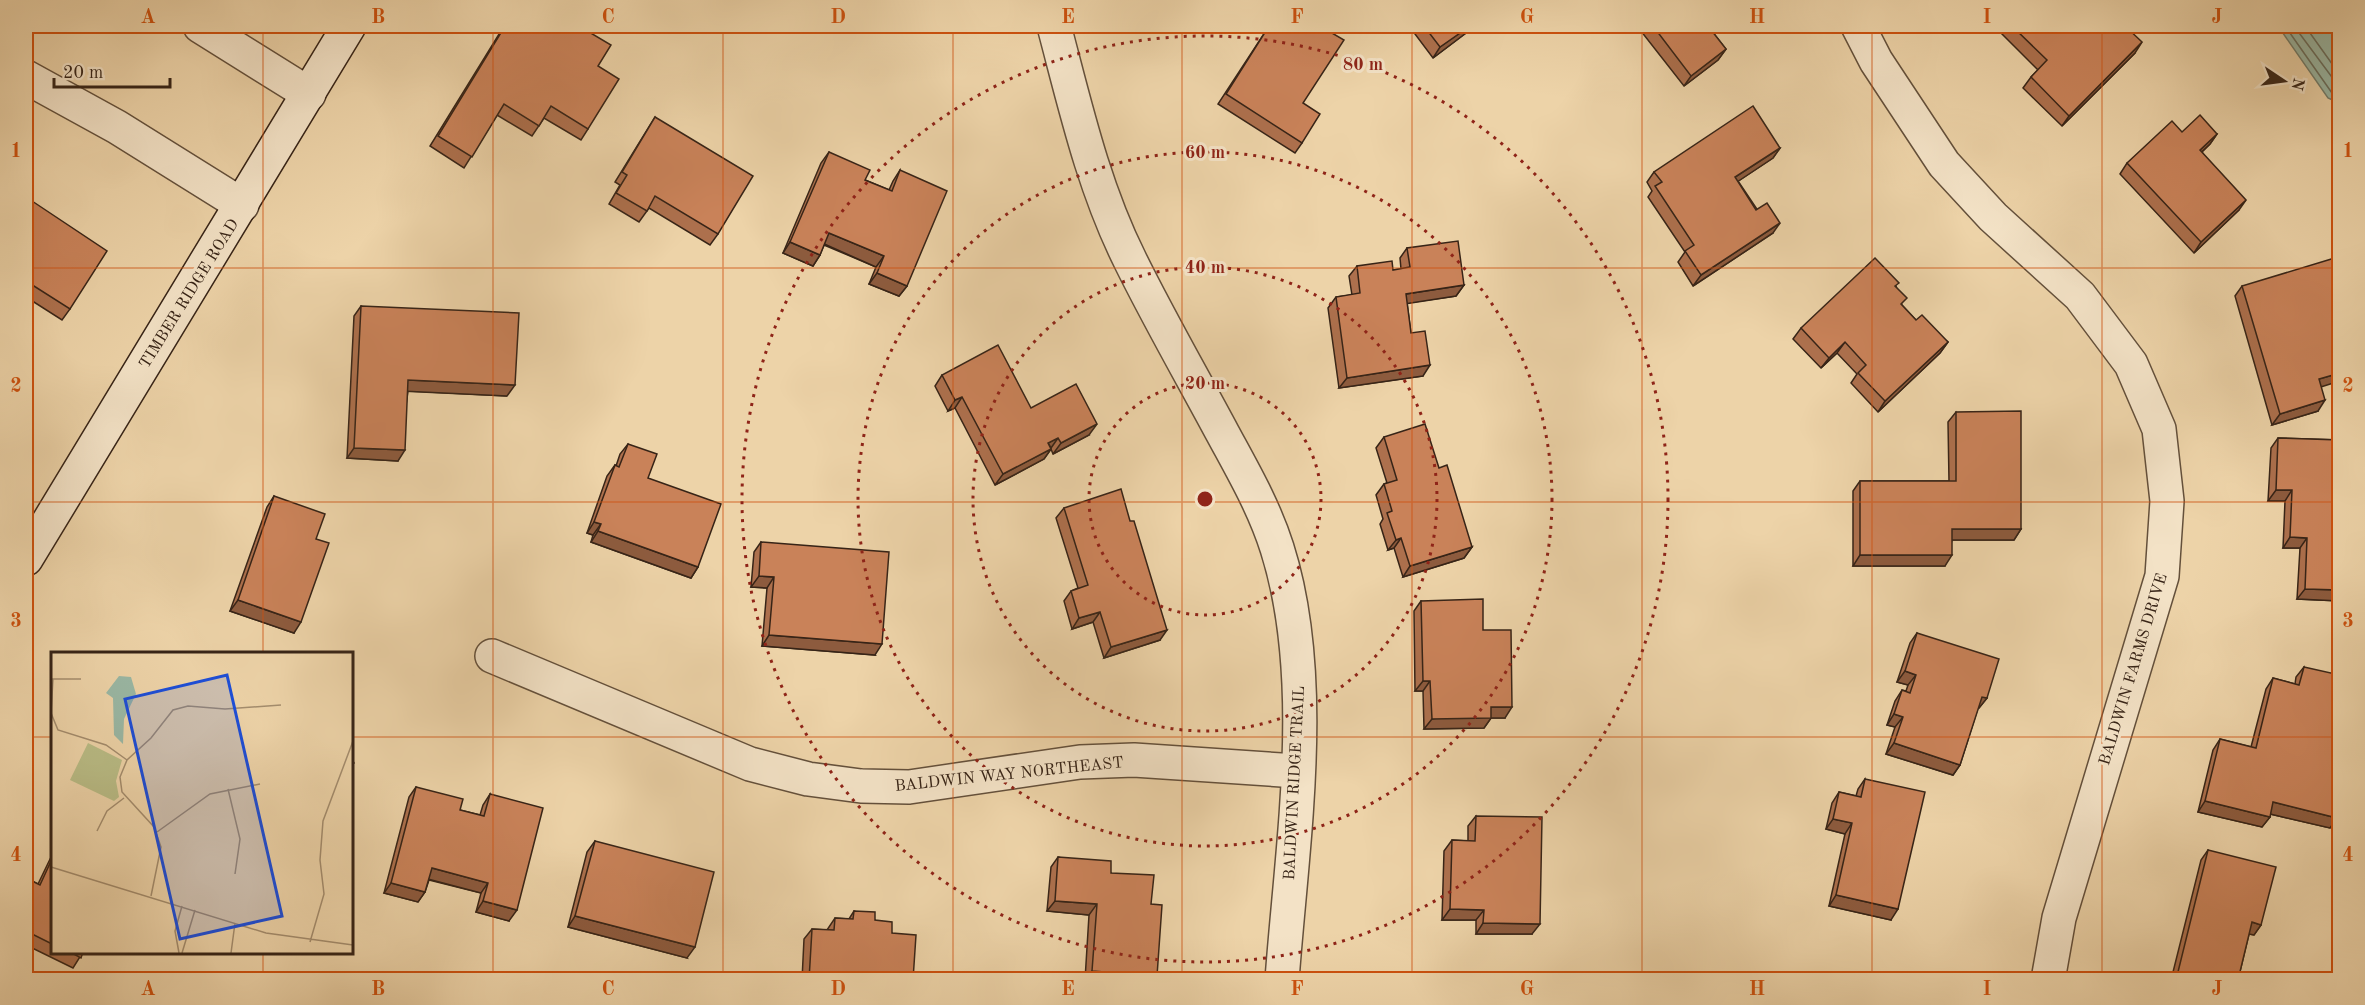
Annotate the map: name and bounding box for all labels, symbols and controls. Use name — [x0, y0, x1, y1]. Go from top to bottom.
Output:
text: A — [140, 8, 156, 28]
text: B — [371, 8, 385, 28]
text: C — [601, 8, 615, 28]
text: D — [830, 8, 846, 28]
text: E — [1061, 8, 1075, 28]
text: F — [1290, 8, 1304, 28]
text: G — [1520, 8, 1534, 28]
text: H — [1749, 8, 1765, 28]
text: I — [1983, 8, 1991, 28]
text: J — [2212, 8, 2223, 28]
scale bar — [54, 51, 170, 89]
north arrow — [2254, 51, 2314, 111]
text: 80 m — [1343, 56, 1383, 74]
text: 20 m — [63, 64, 103, 82]
text: N — [2287, 76, 2306, 92]
text: 1 — [10, 142, 22, 162]
text: 1 — [2342, 142, 2354, 162]
text: 60 m — [1185, 144, 1225, 162]
street label: TIMBER RIDGE ROAD — [137, 217, 242, 372]
text: 40 m — [1185, 259, 1225, 277]
text: 20 m — [1185, 375, 1225, 393]
text: 2 — [10, 377, 22, 397]
text: 2 — [2342, 377, 2354, 397]
centre of rings — [1195, 489, 1215, 509]
street label: BALDWIN FARMS DRIVE — [2097, 572, 2171, 767]
text: 3 — [10, 612, 22, 632]
text: 3 — [2342, 612, 2354, 632]
inset map — [51, 652, 352, 954]
street label: BALDWIN RIDGE TRAIL — [1282, 685, 1308, 881]
street label: BALDWIN WAY NORTHEAST — [894, 755, 1124, 795]
text: 4 — [10, 846, 22, 866]
text: 4 — [2342, 846, 2354, 866]
text: A — [140, 980, 156, 1000]
text: B — [371, 980, 385, 1000]
text: C — [601, 980, 615, 1000]
text: D — [830, 980, 846, 1000]
text: E — [1061, 980, 1075, 1000]
text: F — [1290, 980, 1304, 1000]
text: G — [1520, 980, 1534, 1000]
text: H — [1749, 980, 1765, 1000]
text: I — [1983, 980, 1991, 1000]
text: J — [2212, 980, 2223, 1000]

